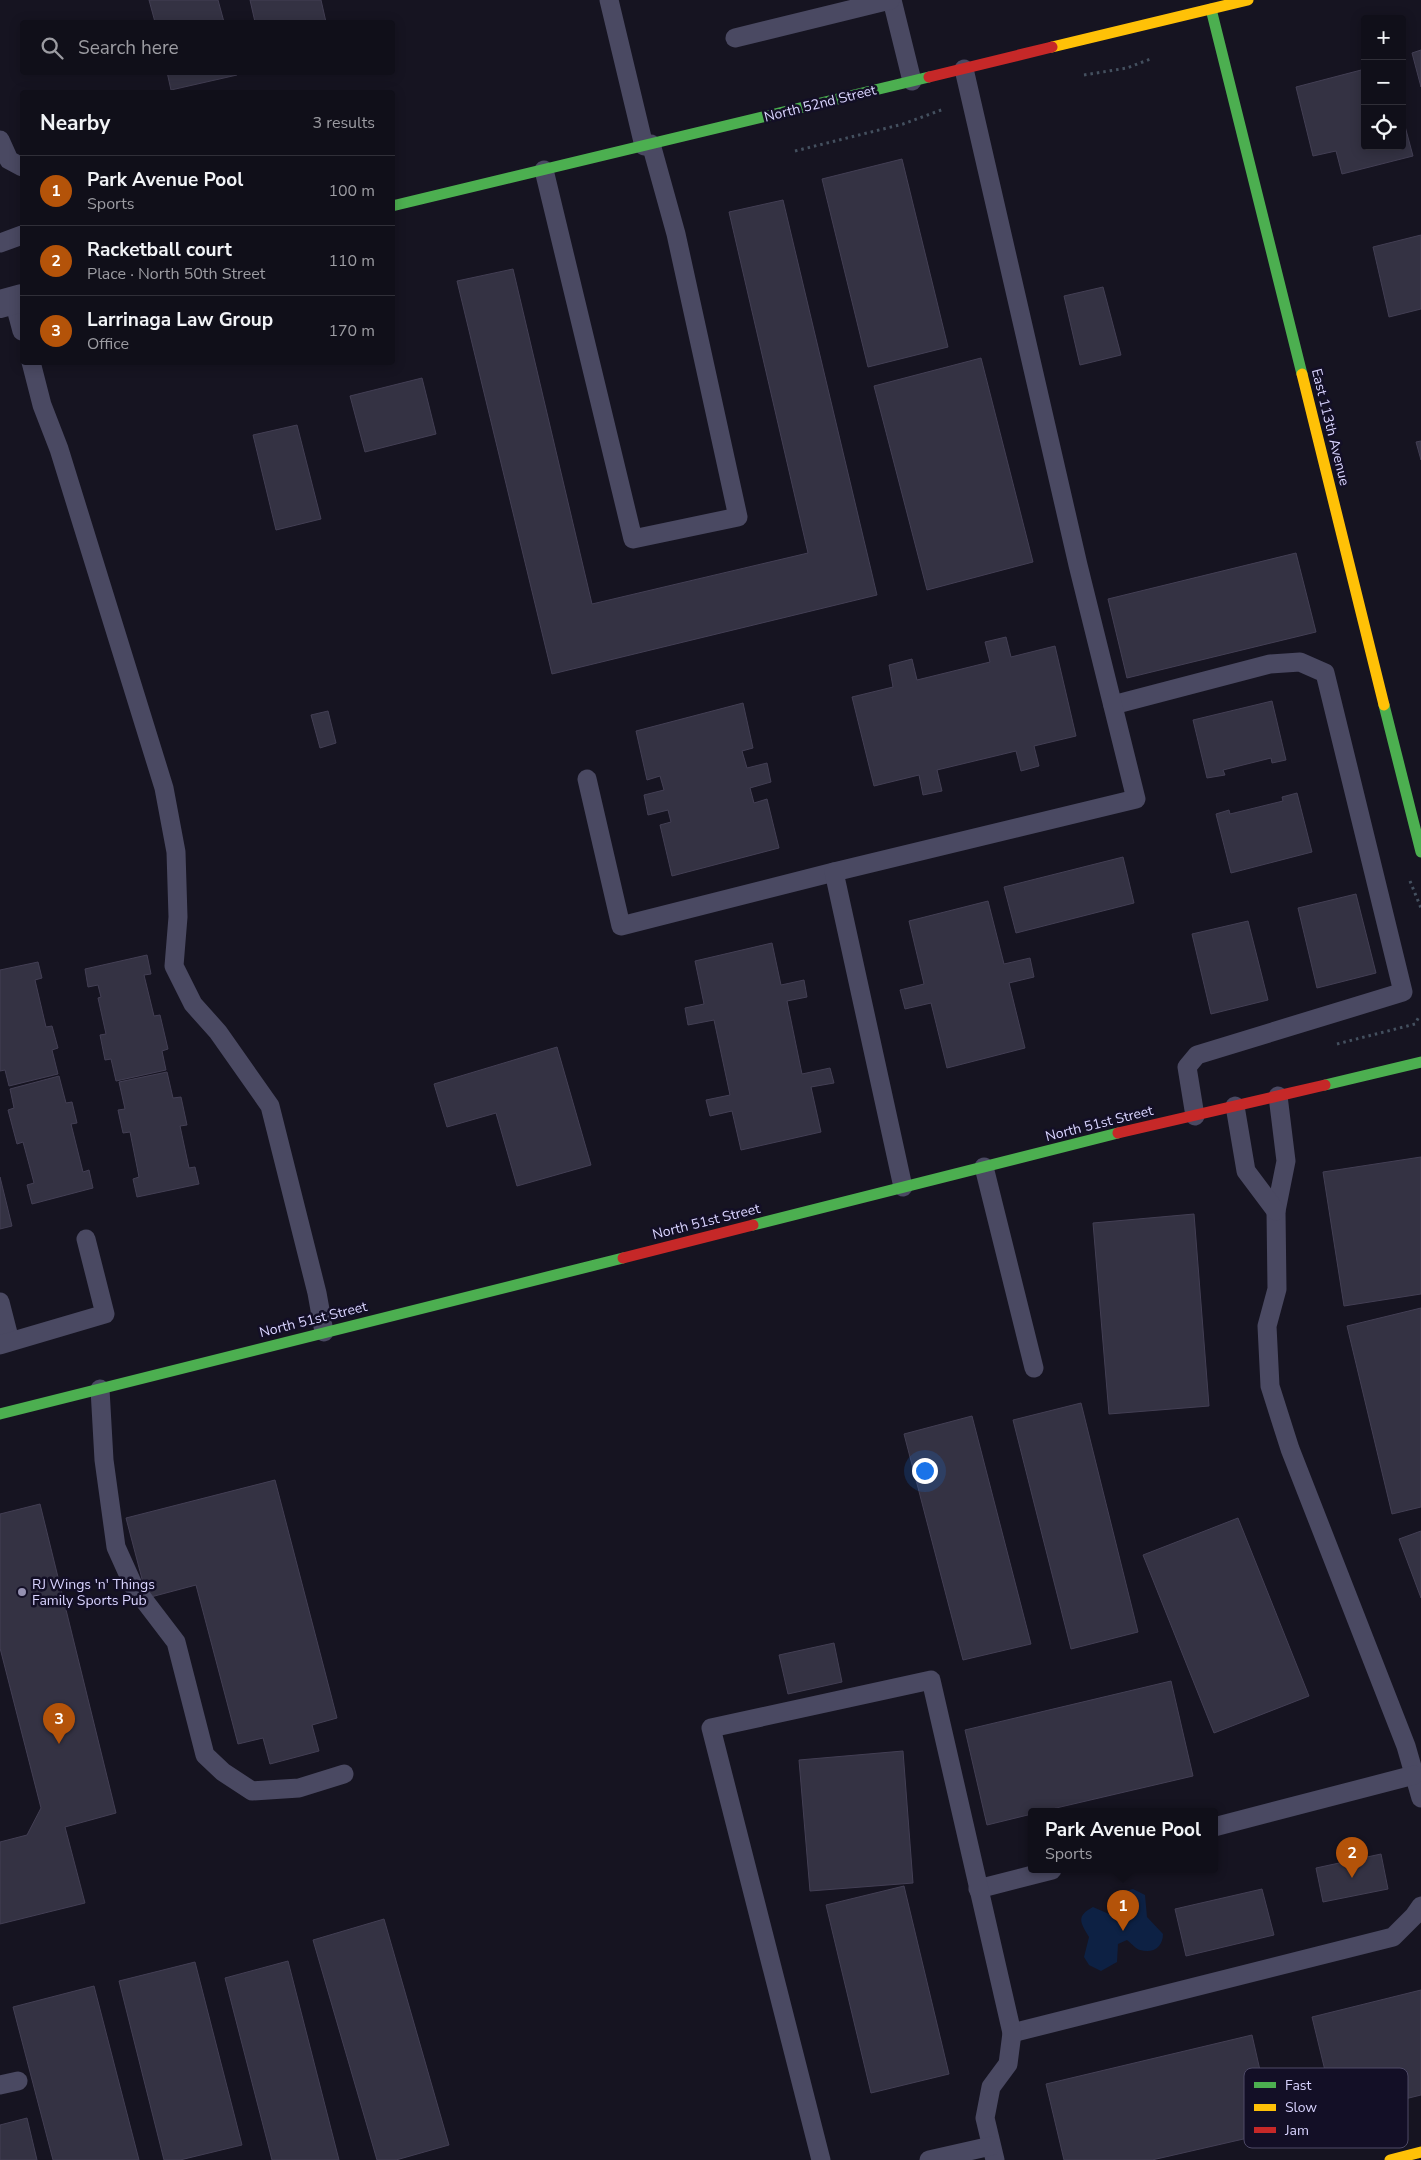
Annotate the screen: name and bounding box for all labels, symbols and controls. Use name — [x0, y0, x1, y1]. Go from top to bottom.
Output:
map controls — [1361, 15, 1406, 150]
button: + — [1361, 15, 1406, 60]
search box — [20, 20, 395, 75]
icon: search — [38, 34, 66, 62]
text: Search here — [78, 35, 179, 61]
button: − — [1361, 60, 1406, 105]
street label: North 52nd Street — [762, 80, 878, 127]
button: locate — [1361, 105, 1406, 150]
text: Nearby — [40, 109, 110, 137]
text: 3 results — [313, 112, 375, 134]
text: Park Avenue Pool — [87, 167, 243, 193]
text: 1 — [51, 180, 61, 202]
text: 100 m — [328, 180, 375, 202]
text: Sports — [87, 193, 135, 215]
text: Racketball court — [87, 237, 232, 263]
text: 2 — [51, 250, 61, 272]
text: 110 m — [328, 250, 375, 272]
text: Place · North 50th Street — [87, 263, 265, 285]
text: Larrinaga Law Group — [87, 307, 273, 333]
text: 3 — [51, 320, 61, 342]
text: 170 m — [328, 320, 375, 342]
text: Office — [87, 333, 129, 355]
street label: East 113th Avenue — [1307, 367, 1354, 488]
street label: North 51st Street — [1043, 1101, 1155, 1146]
street label: North 51st Street — [650, 1199, 762, 1244]
street label: North 51st Street — [257, 1297, 369, 1342]
your location — [912, 1458, 938, 1484]
place label: RJ Wings 'n' Things Family Sports Pub — [32, 1575, 155, 1610]
marker: RJ Wings 'n' Things Family Sports Pub — [16, 1586, 28, 1598]
pin: 3 — [43, 1703, 75, 1744]
popup — [1028, 1808, 1218, 1873]
text: Park Avenue Pool — [1045, 1817, 1201, 1843]
pin: 2 — [1336, 1837, 1368, 1878]
text: Sports — [1045, 1843, 1092, 1865]
pin: 1 — [1107, 1890, 1139, 1931]
legend — [1244, 2068, 1408, 2148]
text: Fast — [1285, 2076, 1311, 2095]
text: Slow — [1285, 2098, 1317, 2117]
text: Jam — [1284, 2121, 1309, 2140]

